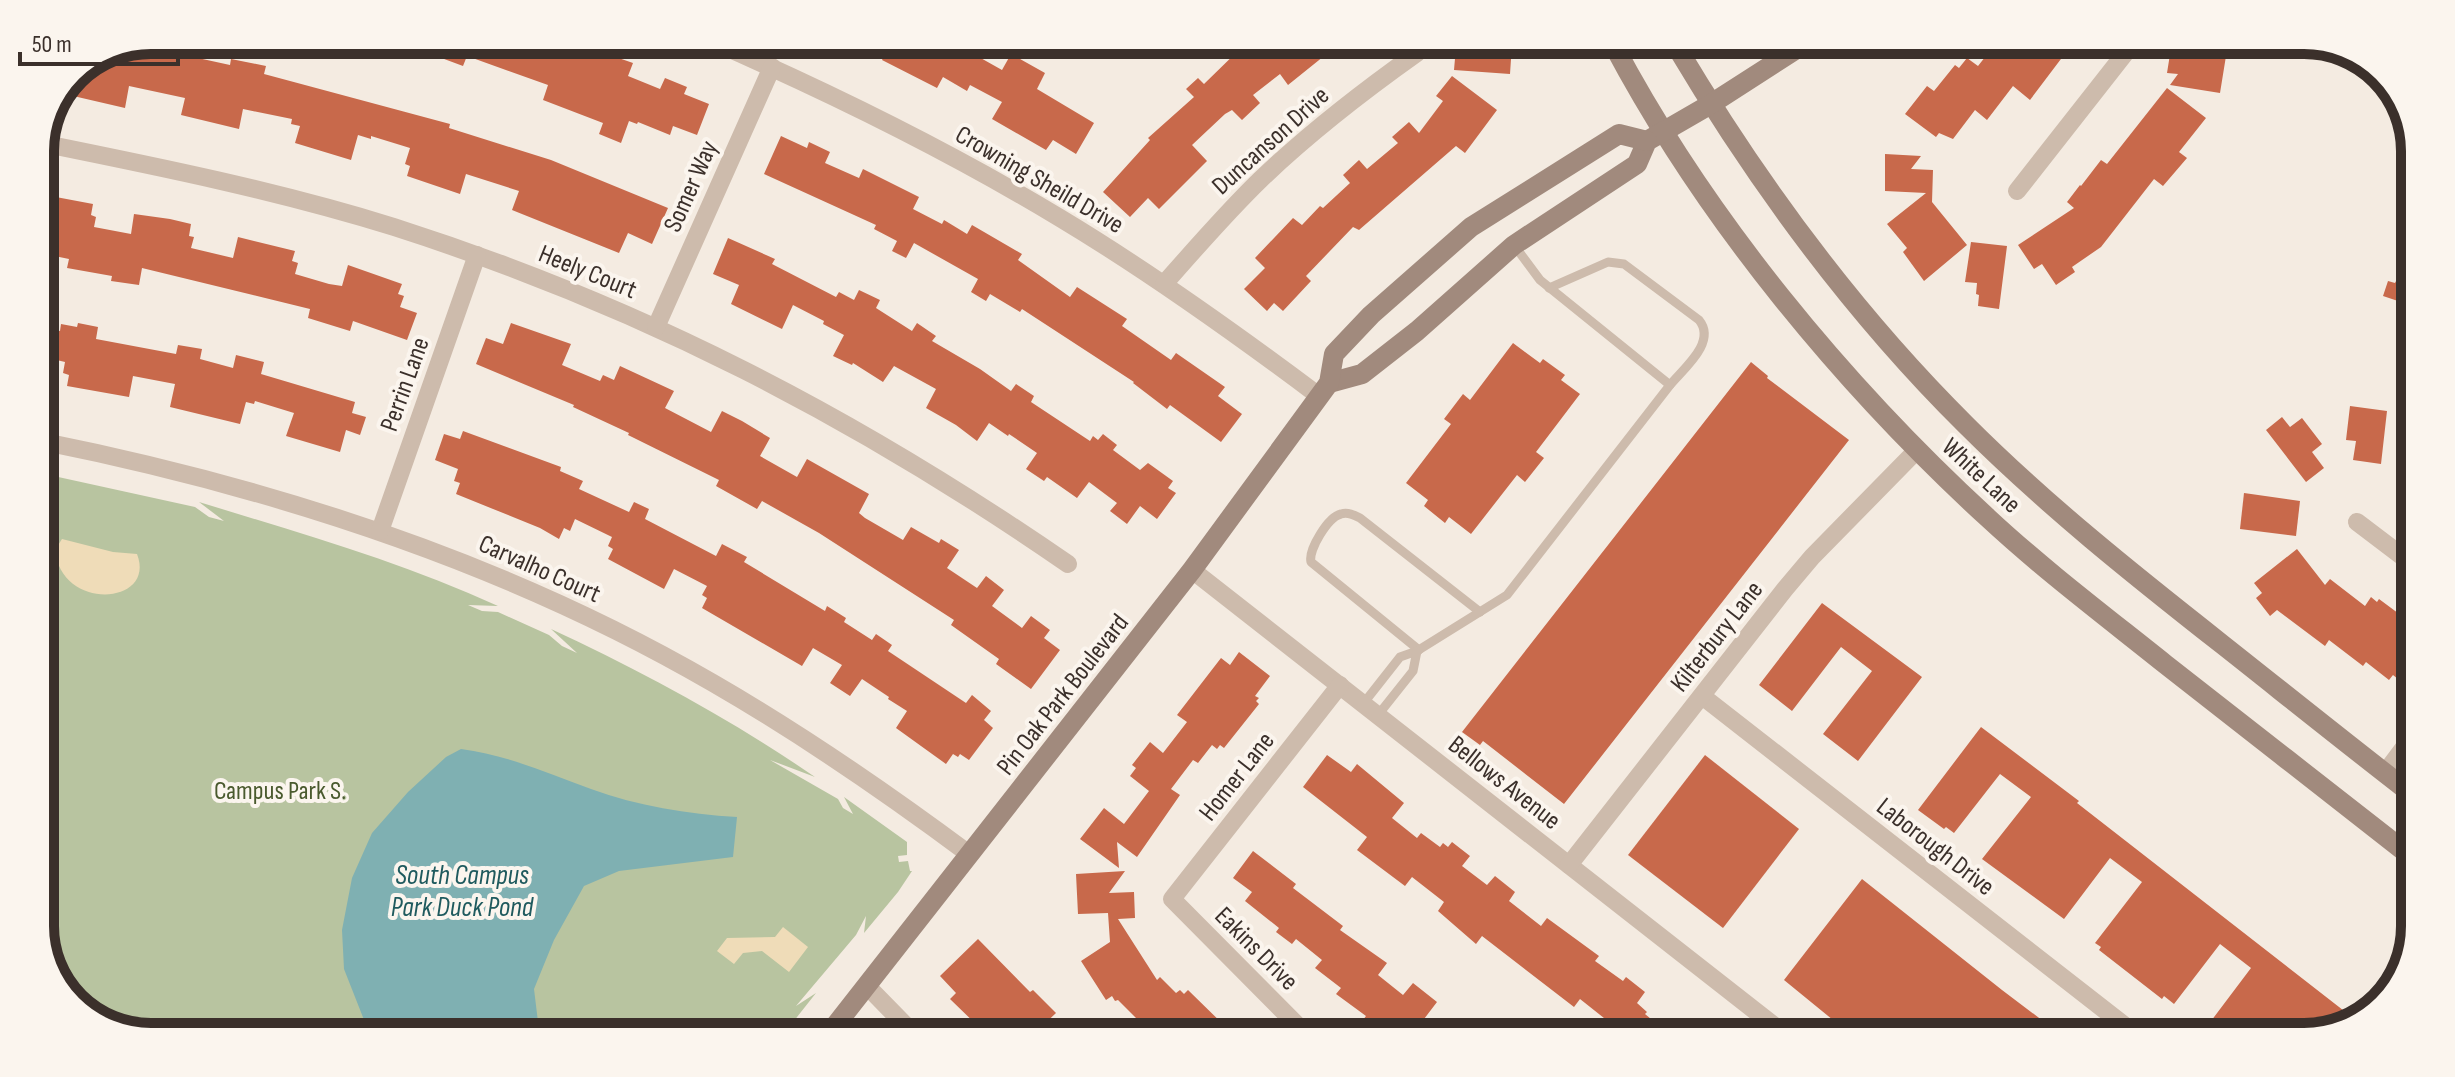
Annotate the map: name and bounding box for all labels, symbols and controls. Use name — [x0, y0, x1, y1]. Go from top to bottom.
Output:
scale bar — [20, 16, 178, 66]
text: 50 m — [32, 30, 72, 59]
street label: Duncanson Drive — [1206, 80, 1336, 202]
street label: Crowning Sheild Drive — [950, 120, 1129, 241]
street label: Somer Way — [658, 136, 725, 237]
street label: Heely Court — [534, 239, 641, 306]
street label: Perrin Lane — [374, 333, 437, 436]
street label: White Lane — [1935, 432, 2027, 520]
street label: Carvalho Court — [474, 529, 605, 610]
street label: Kilterbury Lane — [1664, 575, 1770, 698]
street label: Pin Oak Park Boulevard — [991, 608, 1136, 782]
street label: Homer Lane — [1193, 726, 1281, 827]
street label: Bellows Avenue — [1442, 730, 1566, 837]
park label: Campus Park S. — [214, 776, 346, 807]
street label: Laborough Drive — [1870, 792, 2000, 903]
water label: South Campus Park Duck Pond — [391, 859, 535, 924]
street label: Eakins Drive — [1208, 901, 1304, 997]

